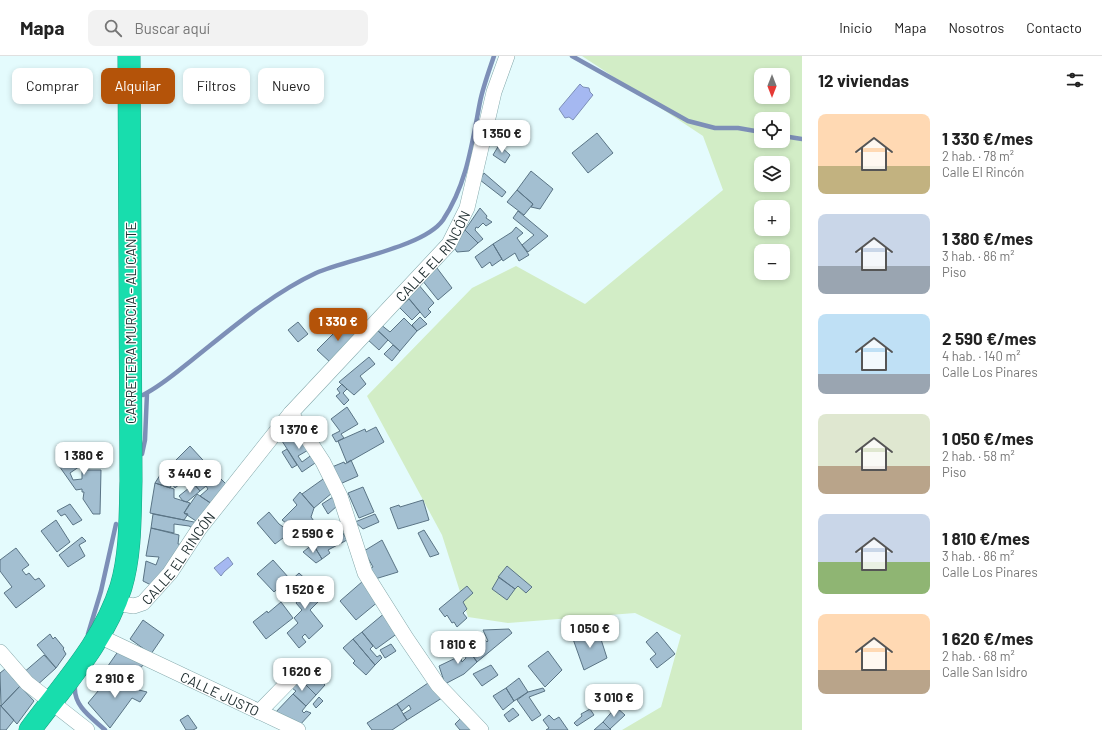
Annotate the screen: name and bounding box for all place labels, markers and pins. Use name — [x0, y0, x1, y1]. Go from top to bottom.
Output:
pin: 1 350 € — [465, 120, 539, 154]
pin: 1 330 € — [301, 308, 375, 342]
pin: 1 370 € — [262, 416, 336, 450]
pin: 1 380 € — [47, 442, 121, 476]
pin: 3 440 € — [153, 460, 227, 494]
pin: 2 590 € — [276, 520, 350, 554]
pin: 1 520 € — [268, 576, 342, 610]
pin: 1 050 € — [553, 615, 627, 649]
pin: 1 810 € — [421, 631, 495, 665]
pin: 1 620 € — [265, 658, 339, 692]
pin: 2 910 € — [78, 665, 152, 699]
pin: 3 010 € — [577, 684, 651, 718]

